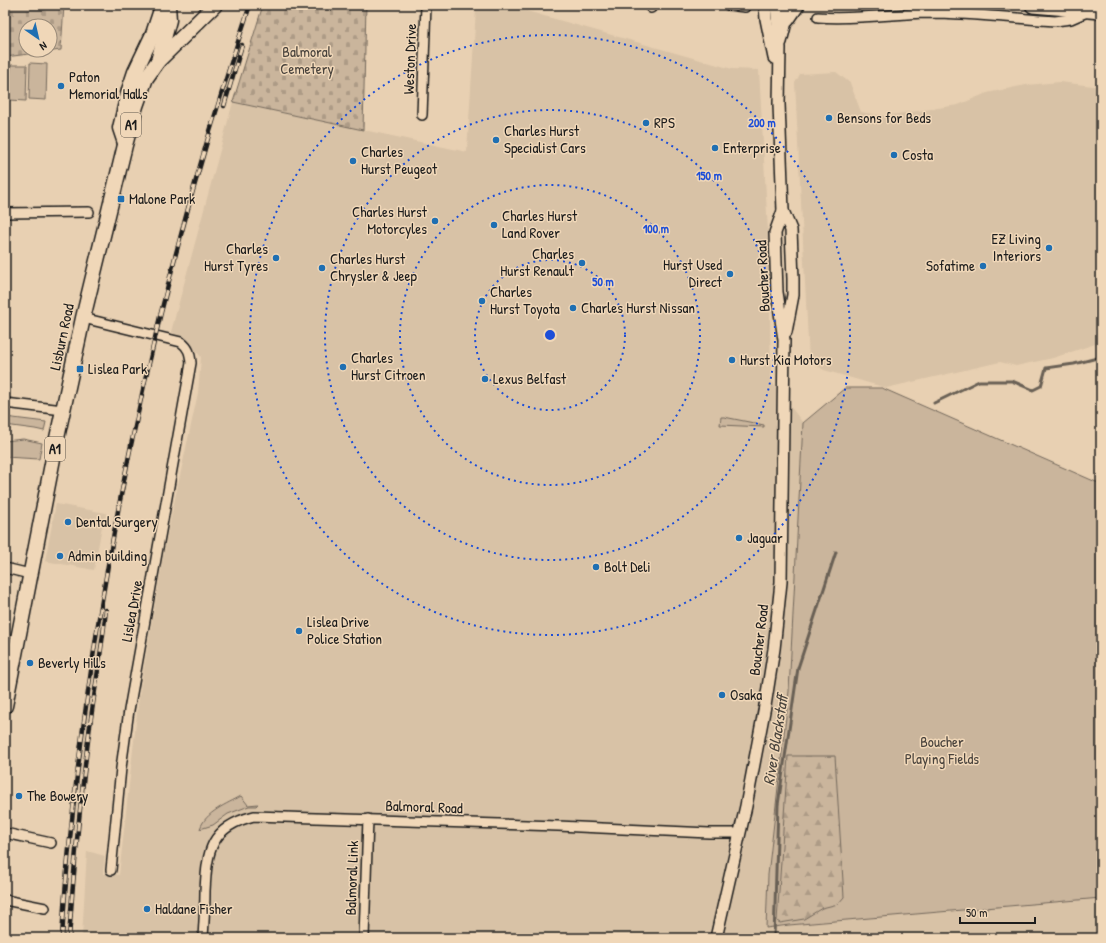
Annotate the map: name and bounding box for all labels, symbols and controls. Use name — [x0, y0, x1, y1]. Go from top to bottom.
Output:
north arrow — [18, 18, 58, 58]
street label: Weston Drive — [398, 23, 421, 95]
text: N — [37, 39, 50, 54]
park label: Balmoral Cemetery — [280, 41, 334, 79]
place label: Paton Memorial Halls — [69, 66, 148, 104]
marker: Paton Memorial Halls — [56, 81, 66, 91]
place label: Bensons for Beds — [837, 107, 931, 128]
place label: RPS — [654, 112, 675, 133]
road number: A1 — [121, 113, 141, 137]
marker: Bensons for Beds — [824, 113, 834, 123]
text: 200 m — [748, 114, 776, 131]
marker: RPS — [641, 118, 651, 128]
place label: Charles Hurst Specialist Cars — [504, 120, 586, 158]
marker: Charles Hurst Specialist Cars — [491, 135, 501, 145]
place label: Enterprise — [723, 137, 781, 158]
place label: Charles Hurst Peugeot — [361, 141, 438, 179]
marker: Enterprise — [710, 143, 720, 153]
place label: Costa — [902, 144, 933, 165]
marker: Costa — [889, 150, 899, 160]
marker: Charles Hurst Peugeot — [348, 156, 358, 166]
text: 150 m — [696, 167, 722, 184]
place label: Malone Park — [129, 188, 195, 209]
marker: Malone Park — [116, 194, 126, 204]
place label: Charles Hurst Motorcyles — [352, 201, 428, 239]
place label: Charles Hurst Land Rover — [502, 205, 578, 243]
marker: Charles Hurst Motorcyles — [430, 216, 440, 226]
marker: Charles Hurst Land Rover — [489, 220, 499, 230]
text: 100 m — [643, 220, 669, 237]
place label: EZ Living Interiors — [992, 228, 1041, 266]
place label: Charles Hurst Tyres — [204, 238, 268, 276]
street label: Boucher Road — [750, 240, 775, 312]
place label: Charles Hurst Renault — [500, 243, 575, 281]
marker: EZ Living Interiors — [1044, 243, 1054, 253]
place label: Charles Hurst Chrysler & Jeep — [330, 248, 417, 286]
marker: Charles Hurst Tyres — [271, 253, 281, 263]
place label: Hurst Used Direct — [663, 254, 723, 292]
place label: Sofatime — [926, 255, 975, 276]
marker: Charles Hurst Renault — [577, 258, 587, 268]
marker: Sofatime — [978, 261, 988, 271]
marker: Charles Hurst Chrysler & Jeep — [317, 263, 327, 273]
marker: Hurst Used Direct — [725, 269, 735, 279]
text: 50 m — [592, 273, 614, 290]
place label: Charles Hurst Toyota — [490, 281, 560, 319]
marker: Charles Hurst Toyota — [477, 296, 487, 306]
place label: Charles Hurst Nissan — [581, 297, 695, 318]
street label: Lisburn Road — [44, 302, 79, 372]
marker: Charles Hurst Nissan — [568, 303, 578, 313]
centre of rings — [543, 328, 557, 342]
place label: Charles Hurst Citroen — [351, 347, 426, 385]
place label: Hurst Kia Motors — [740, 349, 832, 370]
marker: Hurst Kia Motors — [727, 355, 737, 365]
place label: Lislea Park — [88, 358, 147, 379]
marker: Charles Hurst Citroen — [338, 362, 348, 372]
marker: Lislea Park — [75, 364, 85, 374]
place label: Lexus Belfast — [493, 368, 567, 389]
marker: Lexus Belfast — [480, 374, 490, 384]
road number: A1 — [45, 437, 65, 461]
place label: Dental Surgery — [76, 511, 158, 532]
marker: Dental Surgery — [63, 517, 73, 527]
place label: Jaguar — [747, 527, 783, 548]
marker: Jaguar — [734, 533, 744, 543]
place label: Admin building — [68, 545, 147, 566]
marker: Admin building — [55, 551, 65, 561]
place label: Bolt Deli — [604, 556, 651, 577]
marker: Bolt Deli — [591, 562, 601, 572]
street label: Lislea Drive — [116, 578, 147, 643]
street label: Boucher Road — [744, 603, 773, 677]
place label: Lislea Drive Police Station — [307, 611, 382, 649]
marker: Lislea Drive Police Station — [294, 626, 304, 636]
place label: Beverly Hills — [38, 652, 106, 673]
marker: Beverly Hills — [25, 658, 35, 668]
place label: Osaka — [730, 684, 762, 705]
marker: Osaka — [717, 690, 727, 700]
water label: River Blackstaff — [757, 690, 794, 787]
park label: Boucher Playing Fields — [905, 731, 979, 769]
place label: The Bowery — [27, 785, 88, 806]
marker: The Bowery — [14, 791, 24, 801]
street label: Balmoral Road — [385, 795, 463, 818]
street label: Balmoral Link — [340, 840, 363, 916]
place label: Haldane Fisher — [155, 898, 233, 919]
scale bar — [960, 899, 1035, 925]
marker: Haldane Fisher — [142, 904, 152, 914]
text: 50 m — [966, 904, 987, 921]

